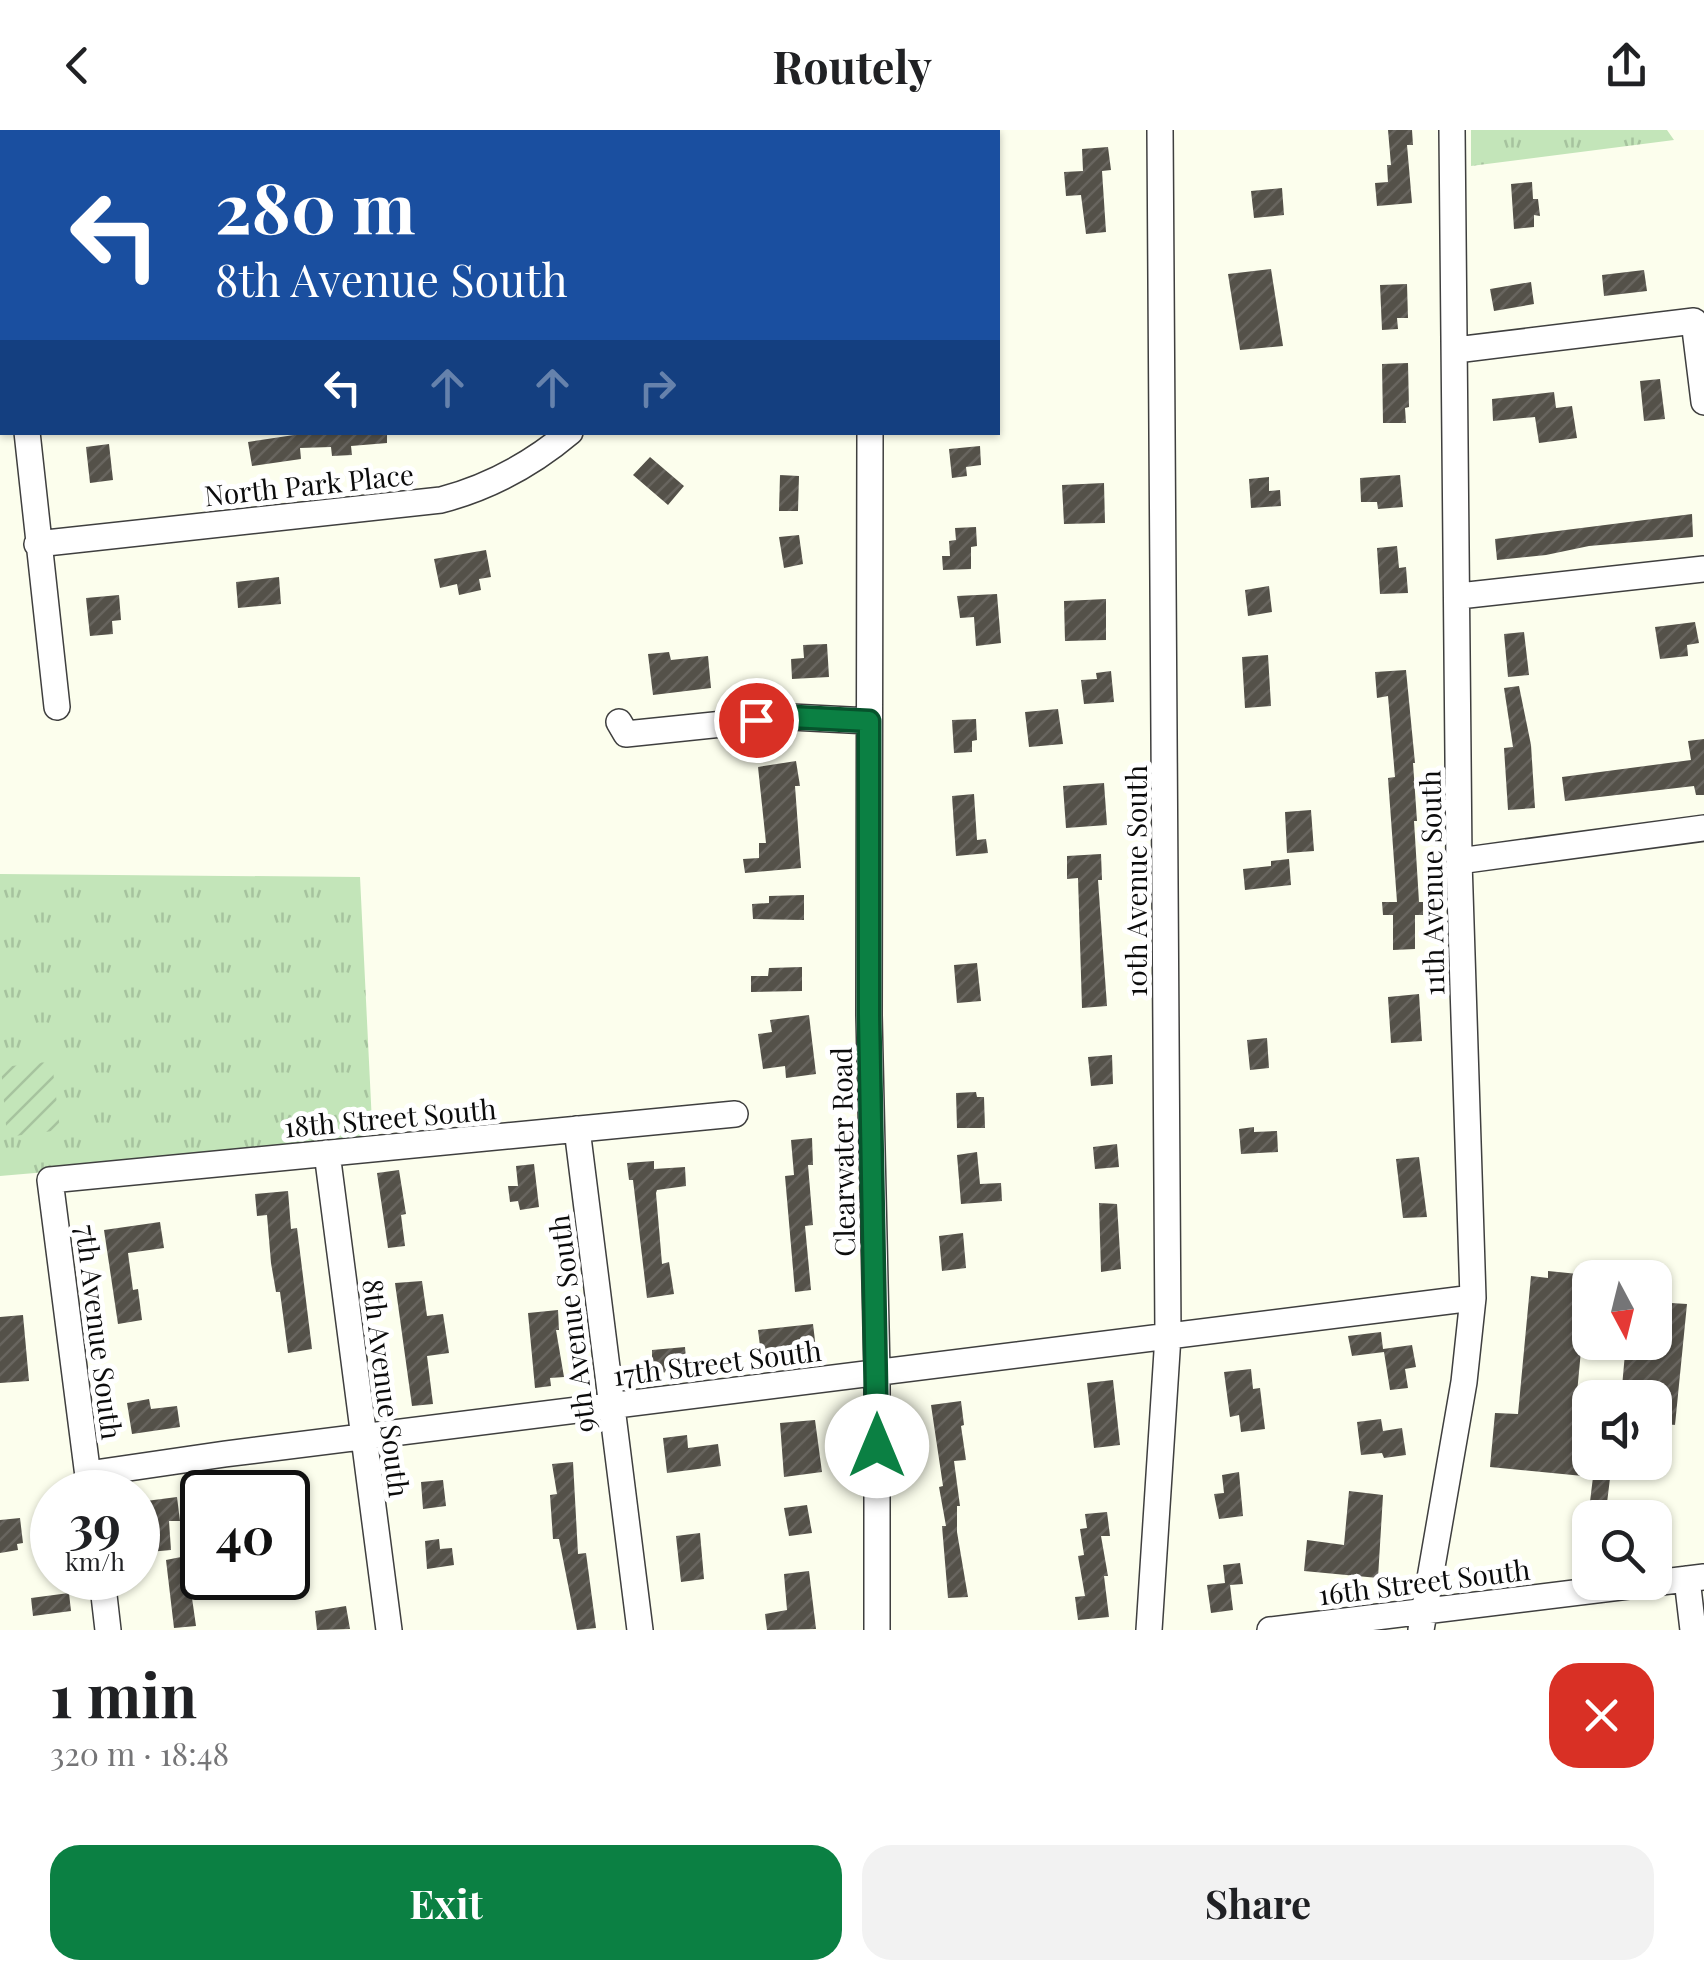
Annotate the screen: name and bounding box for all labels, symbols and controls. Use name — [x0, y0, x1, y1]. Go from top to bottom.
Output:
text: Routely — [772, 35, 932, 95]
icon: back — [50, 38, 105, 93]
icon: share — [1599, 38, 1654, 93]
text: 280 m — [215, 158, 416, 252]
icon: left — [50, 170, 180, 300]
text: 8th Avenue South — [215, 248, 568, 308]
icon: left — [315, 360, 370, 415]
icon: ahead — [420, 360, 475, 415]
icon: ahead — [525, 360, 580, 415]
icon: right — [630, 360, 685, 415]
street label: North Park Place — [202, 455, 416, 513]
pin — [714, 678, 799, 763]
icon: arrive — [729, 693, 784, 748]
street label: 10th Avenue South — [1117, 764, 1154, 997]
street label: 11th Avenue South — [1411, 769, 1451, 996]
street label: Clearwater Road — [822, 1047, 862, 1257]
street label: 18th Street South — [282, 1089, 498, 1145]
street label: 9th Avenue South — [539, 1212, 603, 1435]
street label: 7th Avenue South — [68, 1222, 132, 1442]
north arrow — [1572, 1260, 1672, 1360]
map controls — [1572, 1260, 1672, 1600]
street label: 8th Avenue South — [355, 1277, 419, 1500]
street label: 17th Street South — [611, 1331, 824, 1393]
button: sound — [1572, 1380, 1672, 1480]
position arrow — [825, 1394, 929, 1498]
speed limit sign: 40 — [180, 1470, 310, 1600]
text: 39 — [69, 1489, 121, 1556]
button: search — [1572, 1500, 1672, 1600]
text: km/h — [65, 1544, 125, 1577]
street label: 16th Street South — [1316, 1550, 1532, 1612]
text: 1 min — [50, 1653, 197, 1733]
button: close — [1549, 1663, 1654, 1768]
text: 320 m · 18:48 — [50, 1731, 229, 1774]
button: Exit — [50, 1845, 842, 1960]
button: Share — [862, 1845, 1654, 1960]

